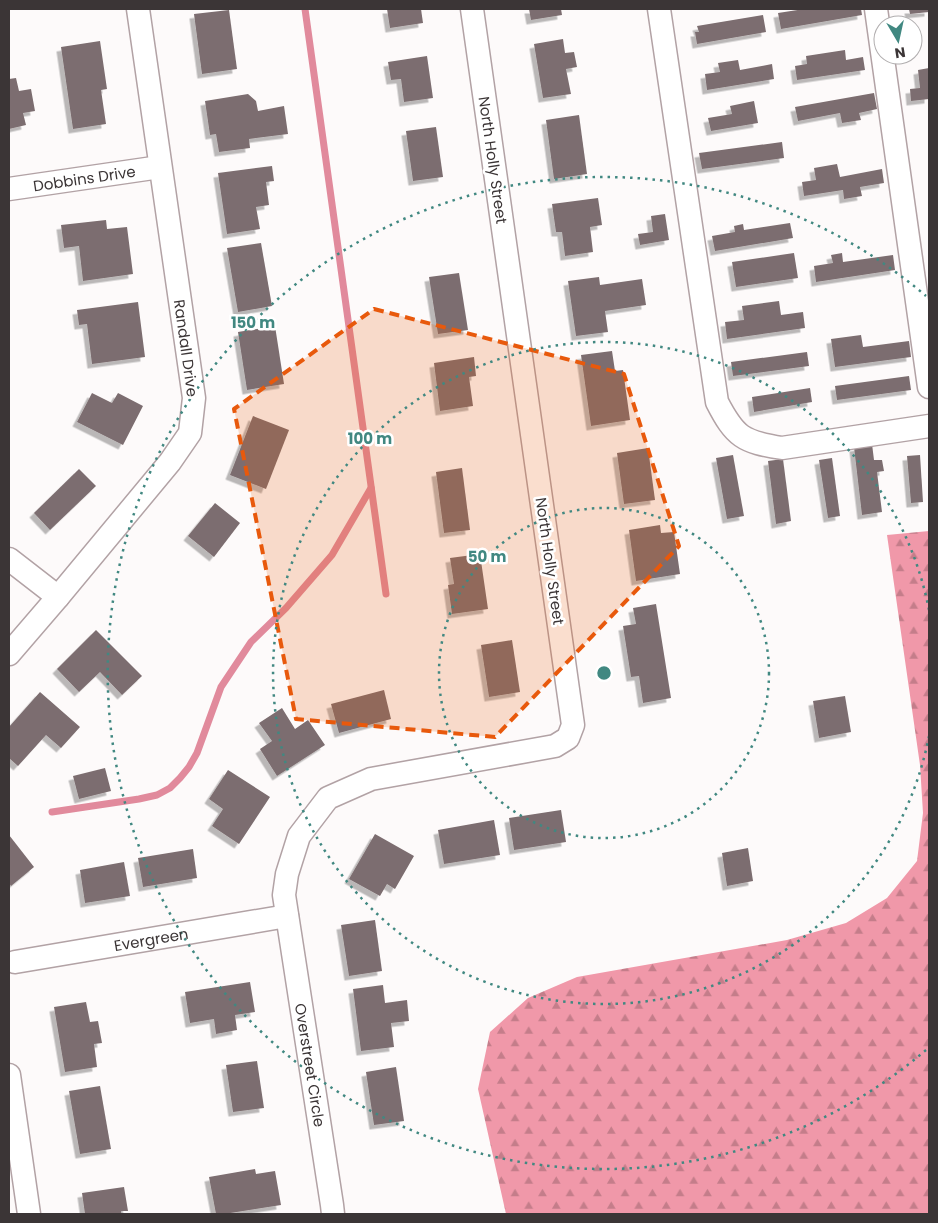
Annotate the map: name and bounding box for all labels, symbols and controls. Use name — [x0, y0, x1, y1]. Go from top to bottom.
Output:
north arrow — [873, 15, 923, 65]
text: N — [893, 42, 907, 64]
street label: North Holly Street — [474, 95, 512, 225]
street label: Dobbins Drive — [32, 160, 137, 196]
street label: Randall Drive — [169, 298, 203, 398]
text: 150 m — [231, 312, 275, 333]
text: 100 m — [348, 428, 392, 449]
street label: North Holly Street — [531, 496, 569, 626]
text: 50 m — [468, 546, 506, 567]
centre of rings — [595, 664, 613, 682]
street label: Evergreen — [112, 922, 190, 956]
street label: Overstreet Circle — [290, 1002, 330, 1128]

